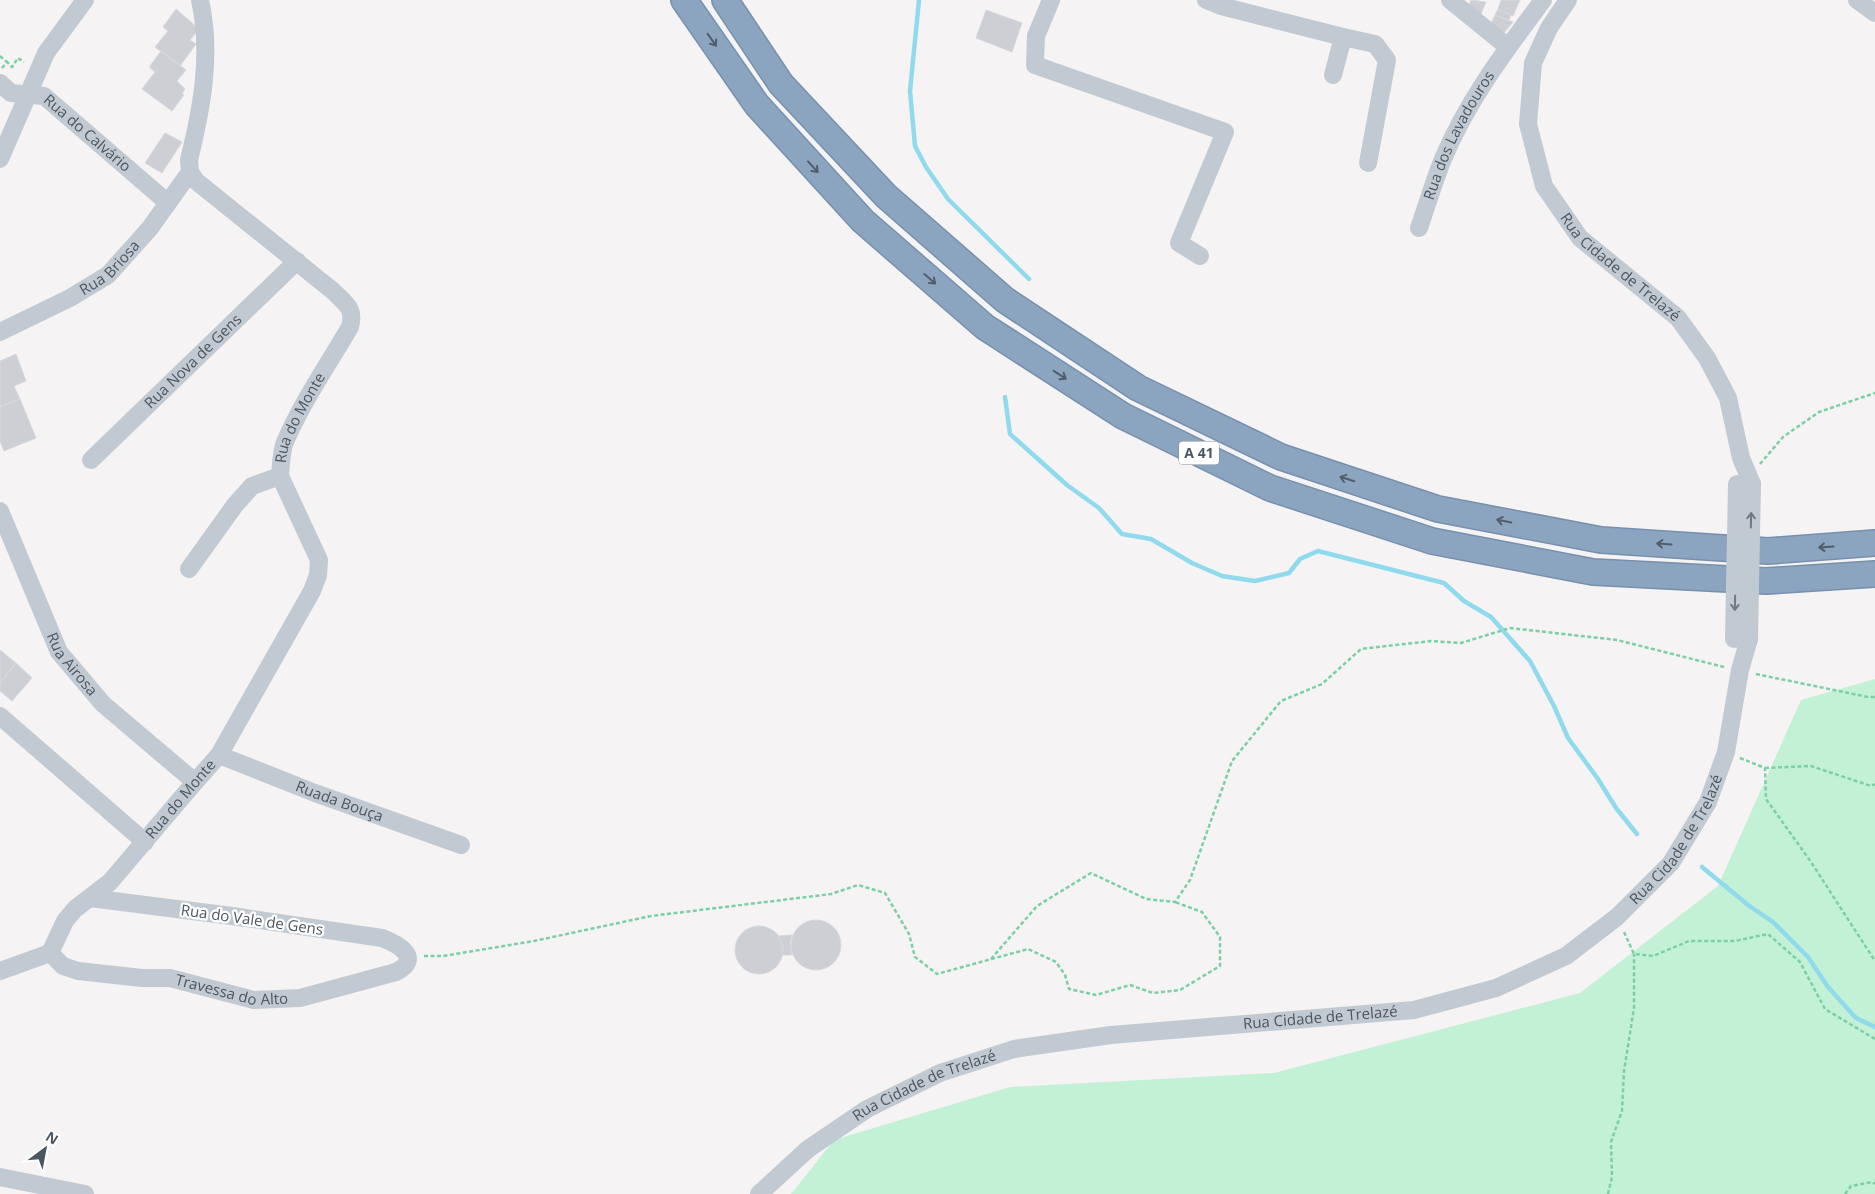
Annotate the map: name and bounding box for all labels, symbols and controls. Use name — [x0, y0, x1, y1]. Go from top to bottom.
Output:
one-way arrow — [707, 33, 717, 47]
street label: Rua dos Lavadouros — [1418, 67, 1498, 202]
street label: Rua do Calvário — [40, 89, 136, 176]
one-way arrow — [807, 160, 819, 173]
street label: Rua Cidade de Trelazé — [1556, 208, 1685, 325]
street label: Rua Briosa — [75, 235, 144, 299]
one-way arrow — [923, 274, 936, 285]
street label: Rua Nova de Gens — [139, 309, 245, 412]
street label: Rua do Monte — [270, 369, 329, 464]
one-way arrow — [1053, 371, 1067, 381]
road number: A 41 — [1179, 442, 1219, 464]
one-way arrow — [1340, 474, 1355, 483]
one-way arrow — [1746, 512, 1756, 528]
one-way arrow — [1496, 516, 1512, 526]
one-way arrow — [1657, 540, 1673, 549]
one-way arrow — [1819, 542, 1835, 551]
one-way arrow — [1730, 594, 1740, 611]
street label: Rua Airosa — [43, 629, 103, 699]
street label: Rua do Monte — [140, 755, 220, 842]
street label: Rua Cidade de Trelazé — [1624, 771, 1726, 908]
street label: Ruada Bouça — [293, 775, 386, 826]
street label: Rua do Vale de Gens — [180, 899, 325, 939]
street label: Travessa do Alto — [173, 969, 288, 1009]
street label: Rua Cidade de Trelazé — [1242, 1000, 1398, 1033]
street label: Rua Cidade de Trelazé — [848, 1045, 998, 1125]
north arrow — [20, 1124, 70, 1174]
text: N — [42, 1126, 62, 1149]

